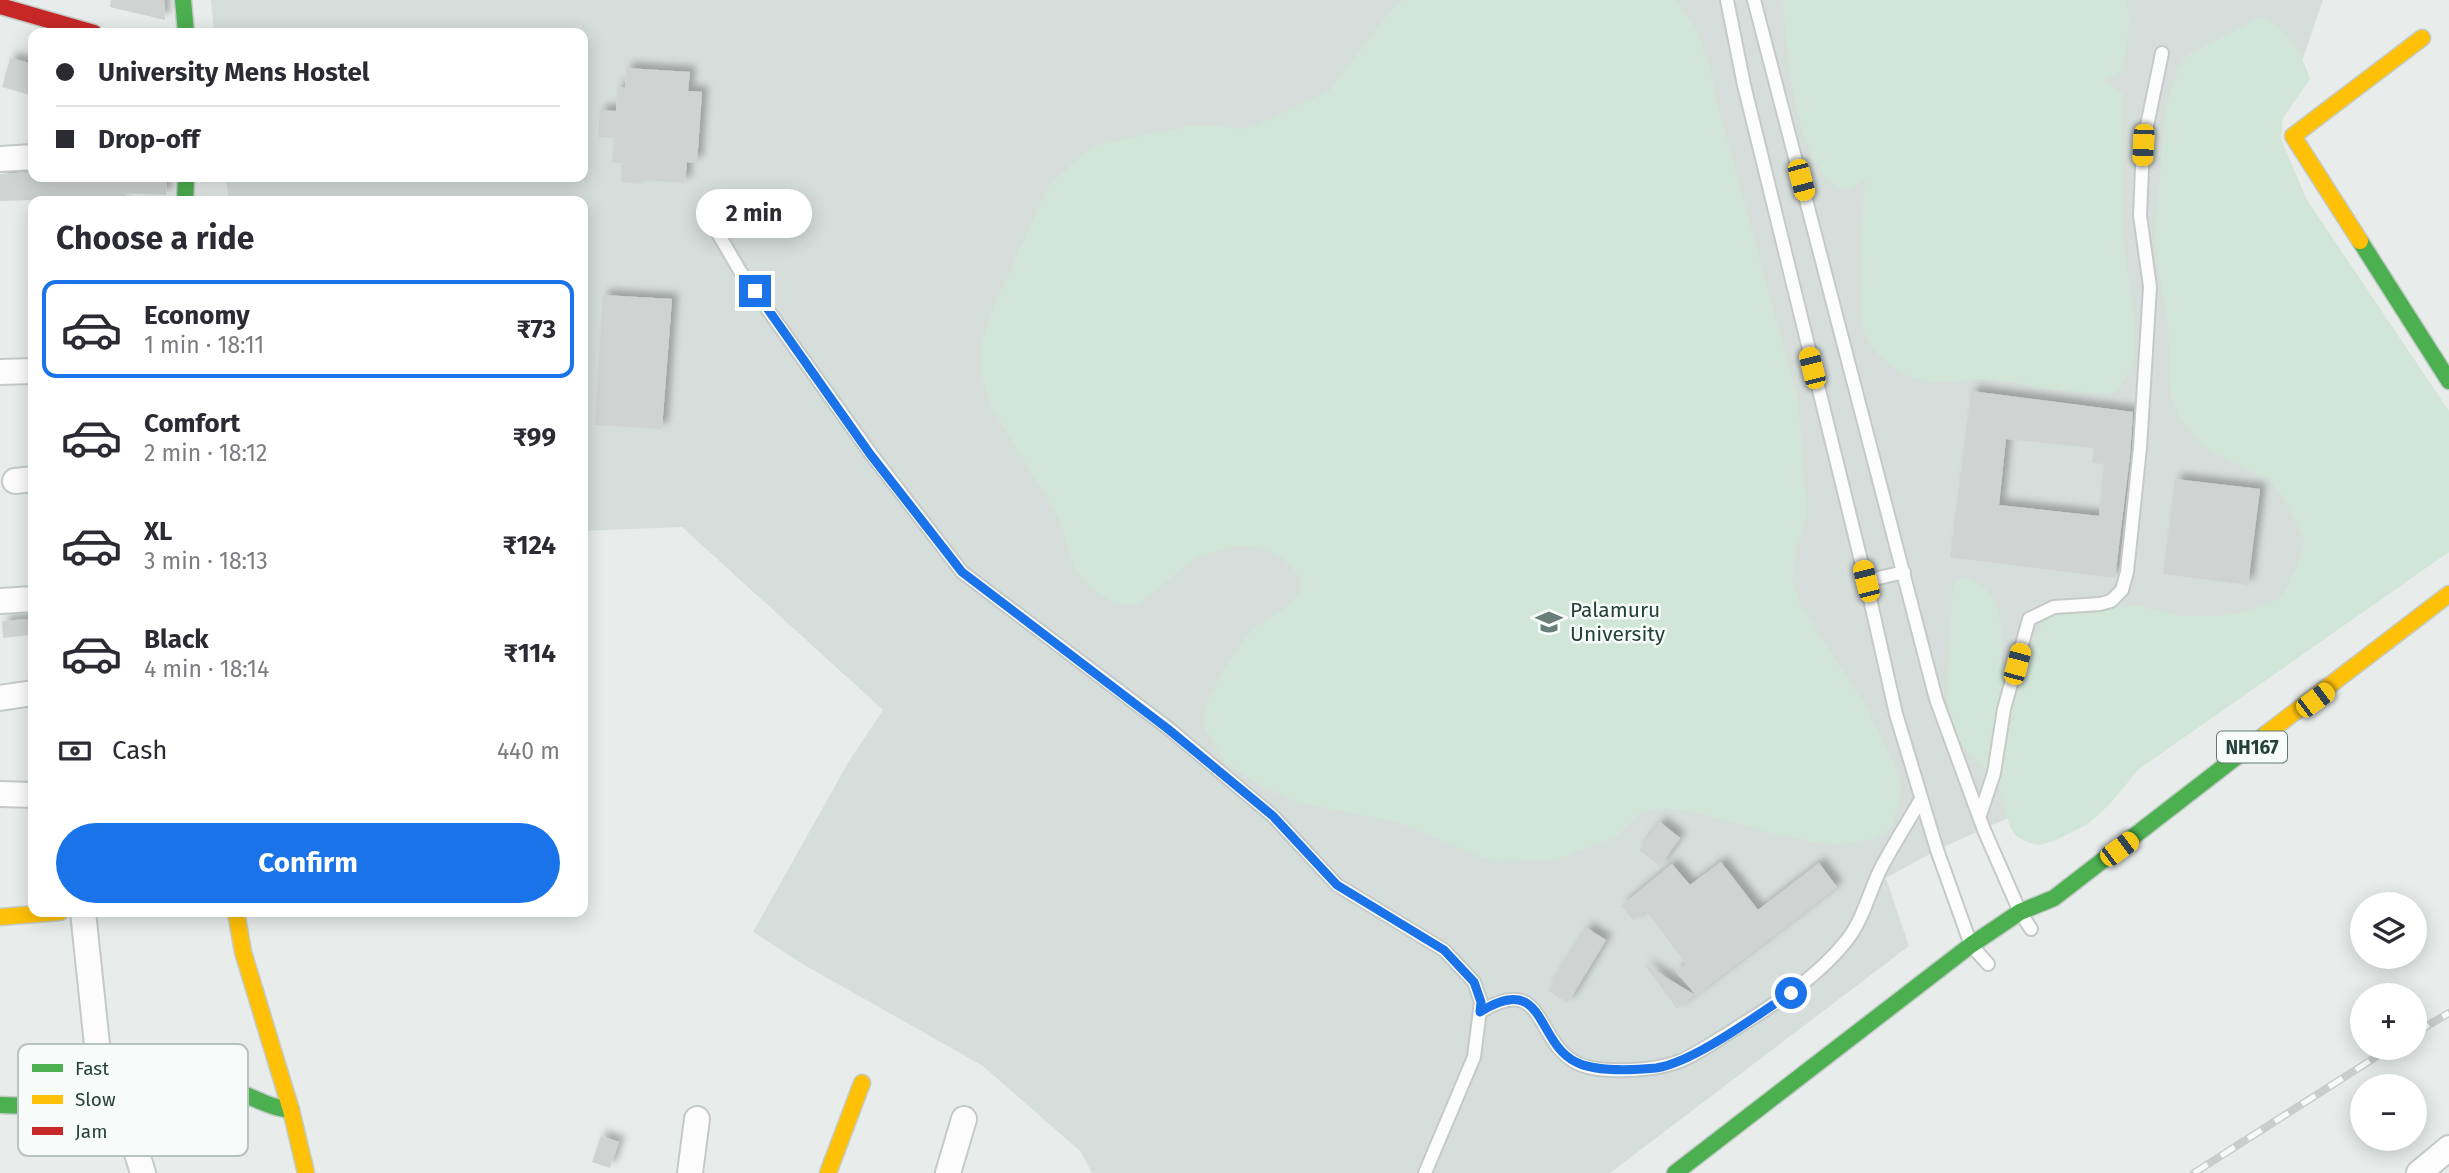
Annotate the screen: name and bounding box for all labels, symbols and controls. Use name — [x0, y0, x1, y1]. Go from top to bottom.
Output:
text: University Mens Hostel — [98, 57, 370, 88]
car — [2132, 123, 2155, 167]
text: Drop-off — [98, 124, 200, 155]
car — [1786, 157, 1817, 203]
callout: 2 min — [697, 190, 813, 238]
text: 2 min — [726, 199, 782, 227]
text: Choose a ride — [56, 219, 254, 257]
route end — [739, 275, 771, 307]
icon: car — [60, 298, 123, 361]
text: Economy — [144, 300, 250, 331]
text: ₹73 — [516, 314, 556, 345]
text: 1 min · 18:11 — [144, 331, 264, 359]
car — [1797, 345, 1828, 391]
icon: car — [60, 406, 123, 469]
text: Comfort — [144, 408, 240, 439]
text: ₹99 — [513, 422, 556, 453]
text: 2 min · 18:12 — [144, 439, 267, 467]
icon: car — [60, 514, 123, 577]
text: XL — [144, 516, 172, 547]
text: ₹124 — [502, 530, 556, 561]
text: 3 min · 18:13 — [144, 547, 268, 575]
car — [1851, 558, 1882, 604]
place label: Palamuru University — [1570, 597, 1666, 647]
school or university icon: Palamuru University — [1534, 607, 1564, 637]
icon: car — [60, 622, 123, 685]
text: Black — [144, 624, 209, 655]
text: ₹114 — [504, 638, 556, 669]
car — [2002, 641, 2033, 687]
text: 4 min · 18:14 — [144, 655, 269, 683]
car — [2292, 679, 2339, 721]
icon: cash — [56, 732, 94, 770]
road number: NH167 — [2217, 732, 2287, 762]
text: Cash — [112, 735, 168, 766]
text: 440 m — [497, 737, 560, 765]
button: Confirm — [56, 823, 560, 903]
car — [2096, 828, 2143, 870]
map controls — [2350, 892, 2427, 1151]
button: layers — [2350, 892, 2427, 969]
route start — [1775, 977, 1807, 1009]
button: + — [2350, 983, 2427, 1060]
legend — [18, 1044, 248, 1156]
text: Fast — [75, 1057, 109, 1080]
button: − — [2350, 1074, 2427, 1151]
text: Slow — [75, 1088, 116, 1111]
text: Jam — [75, 1120, 107, 1143]

